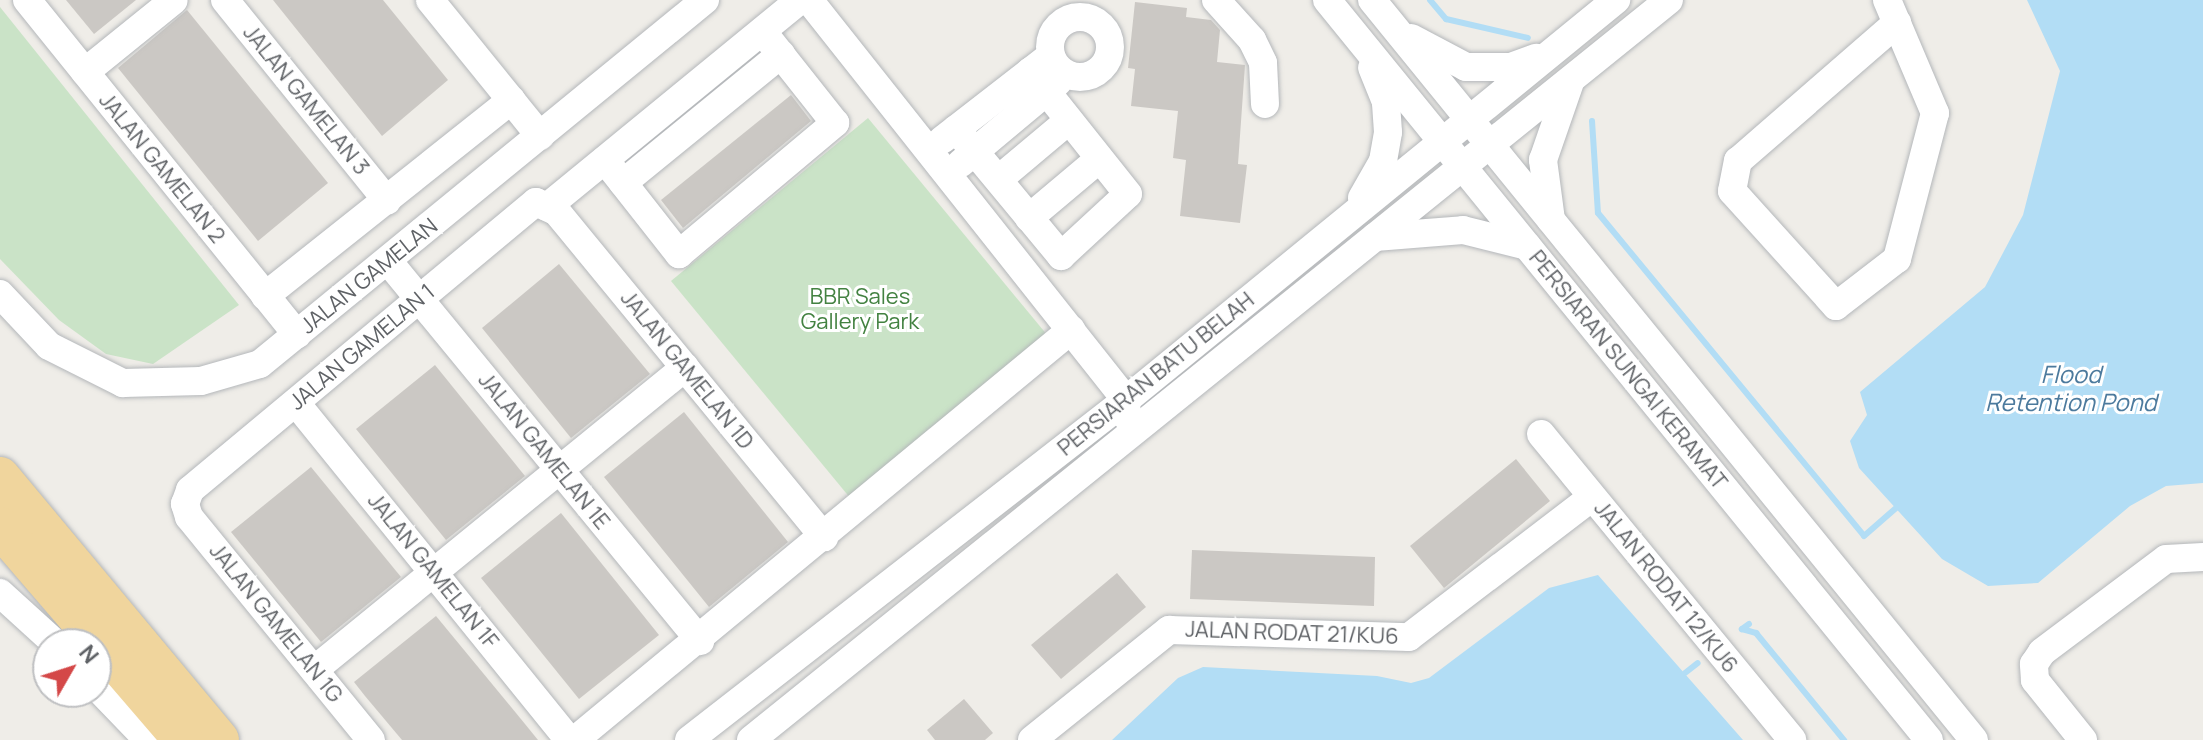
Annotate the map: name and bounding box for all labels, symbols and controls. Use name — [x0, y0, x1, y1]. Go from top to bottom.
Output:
street label: JALAN GAMELAN 3 — [237, 20, 375, 180]
street label: JALAN GAMELAN 2 — [93, 88, 231, 248]
street label: JALAN GAMELAN — [295, 213, 443, 339]
street label: PERSIARAN SUNGAI KERAMAT — [1523, 245, 1733, 495]
street label: JALAN GAMELAN 1 — [284, 279, 440, 415]
park label: BBR Sales Gallery Park — [801, 283, 919, 334]
street label: JALAN GAMELAN 1D — [615, 285, 759, 455]
street label: PERSIARAN BATU BELAH — [1053, 287, 1259, 461]
water label: Flood Retention Pond — [1985, 360, 2157, 416]
street label: JALAN GAMELAN 1E — [473, 367, 615, 535]
street label: JALAN GAMELAN 1F — [362, 488, 504, 654]
street label: JALAN RODAT 12/KU6 — [1588, 495, 1744, 679]
street label: JALAN GAMELAN 1G — [204, 538, 348, 708]
street label: JALAN RODAT 21/KU6 — [1184, 616, 1400, 650]
north arrow — [32, 628, 112, 708]
text: N — [72, 639, 106, 670]

